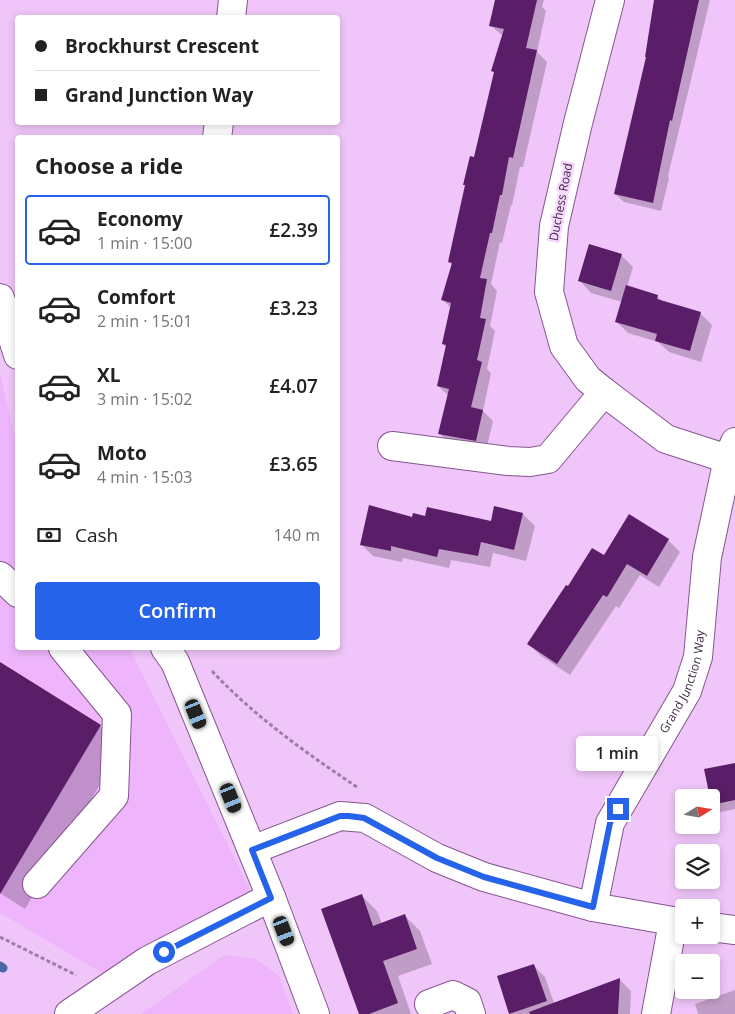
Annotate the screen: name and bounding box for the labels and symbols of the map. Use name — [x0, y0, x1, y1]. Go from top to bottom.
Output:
street label: Duchess Road — [545, 161, 576, 242]
street label: Grand Junction Way — [655, 628, 708, 736]
car — [183, 697, 208, 731]
callout: 1 min — [577, 736, 659, 772]
car — [218, 781, 243, 815]
north arrow — [675, 789, 720, 834]
route end — [607, 798, 629, 820]
car — [271, 914, 296, 948]
route start — [153, 941, 175, 963]

